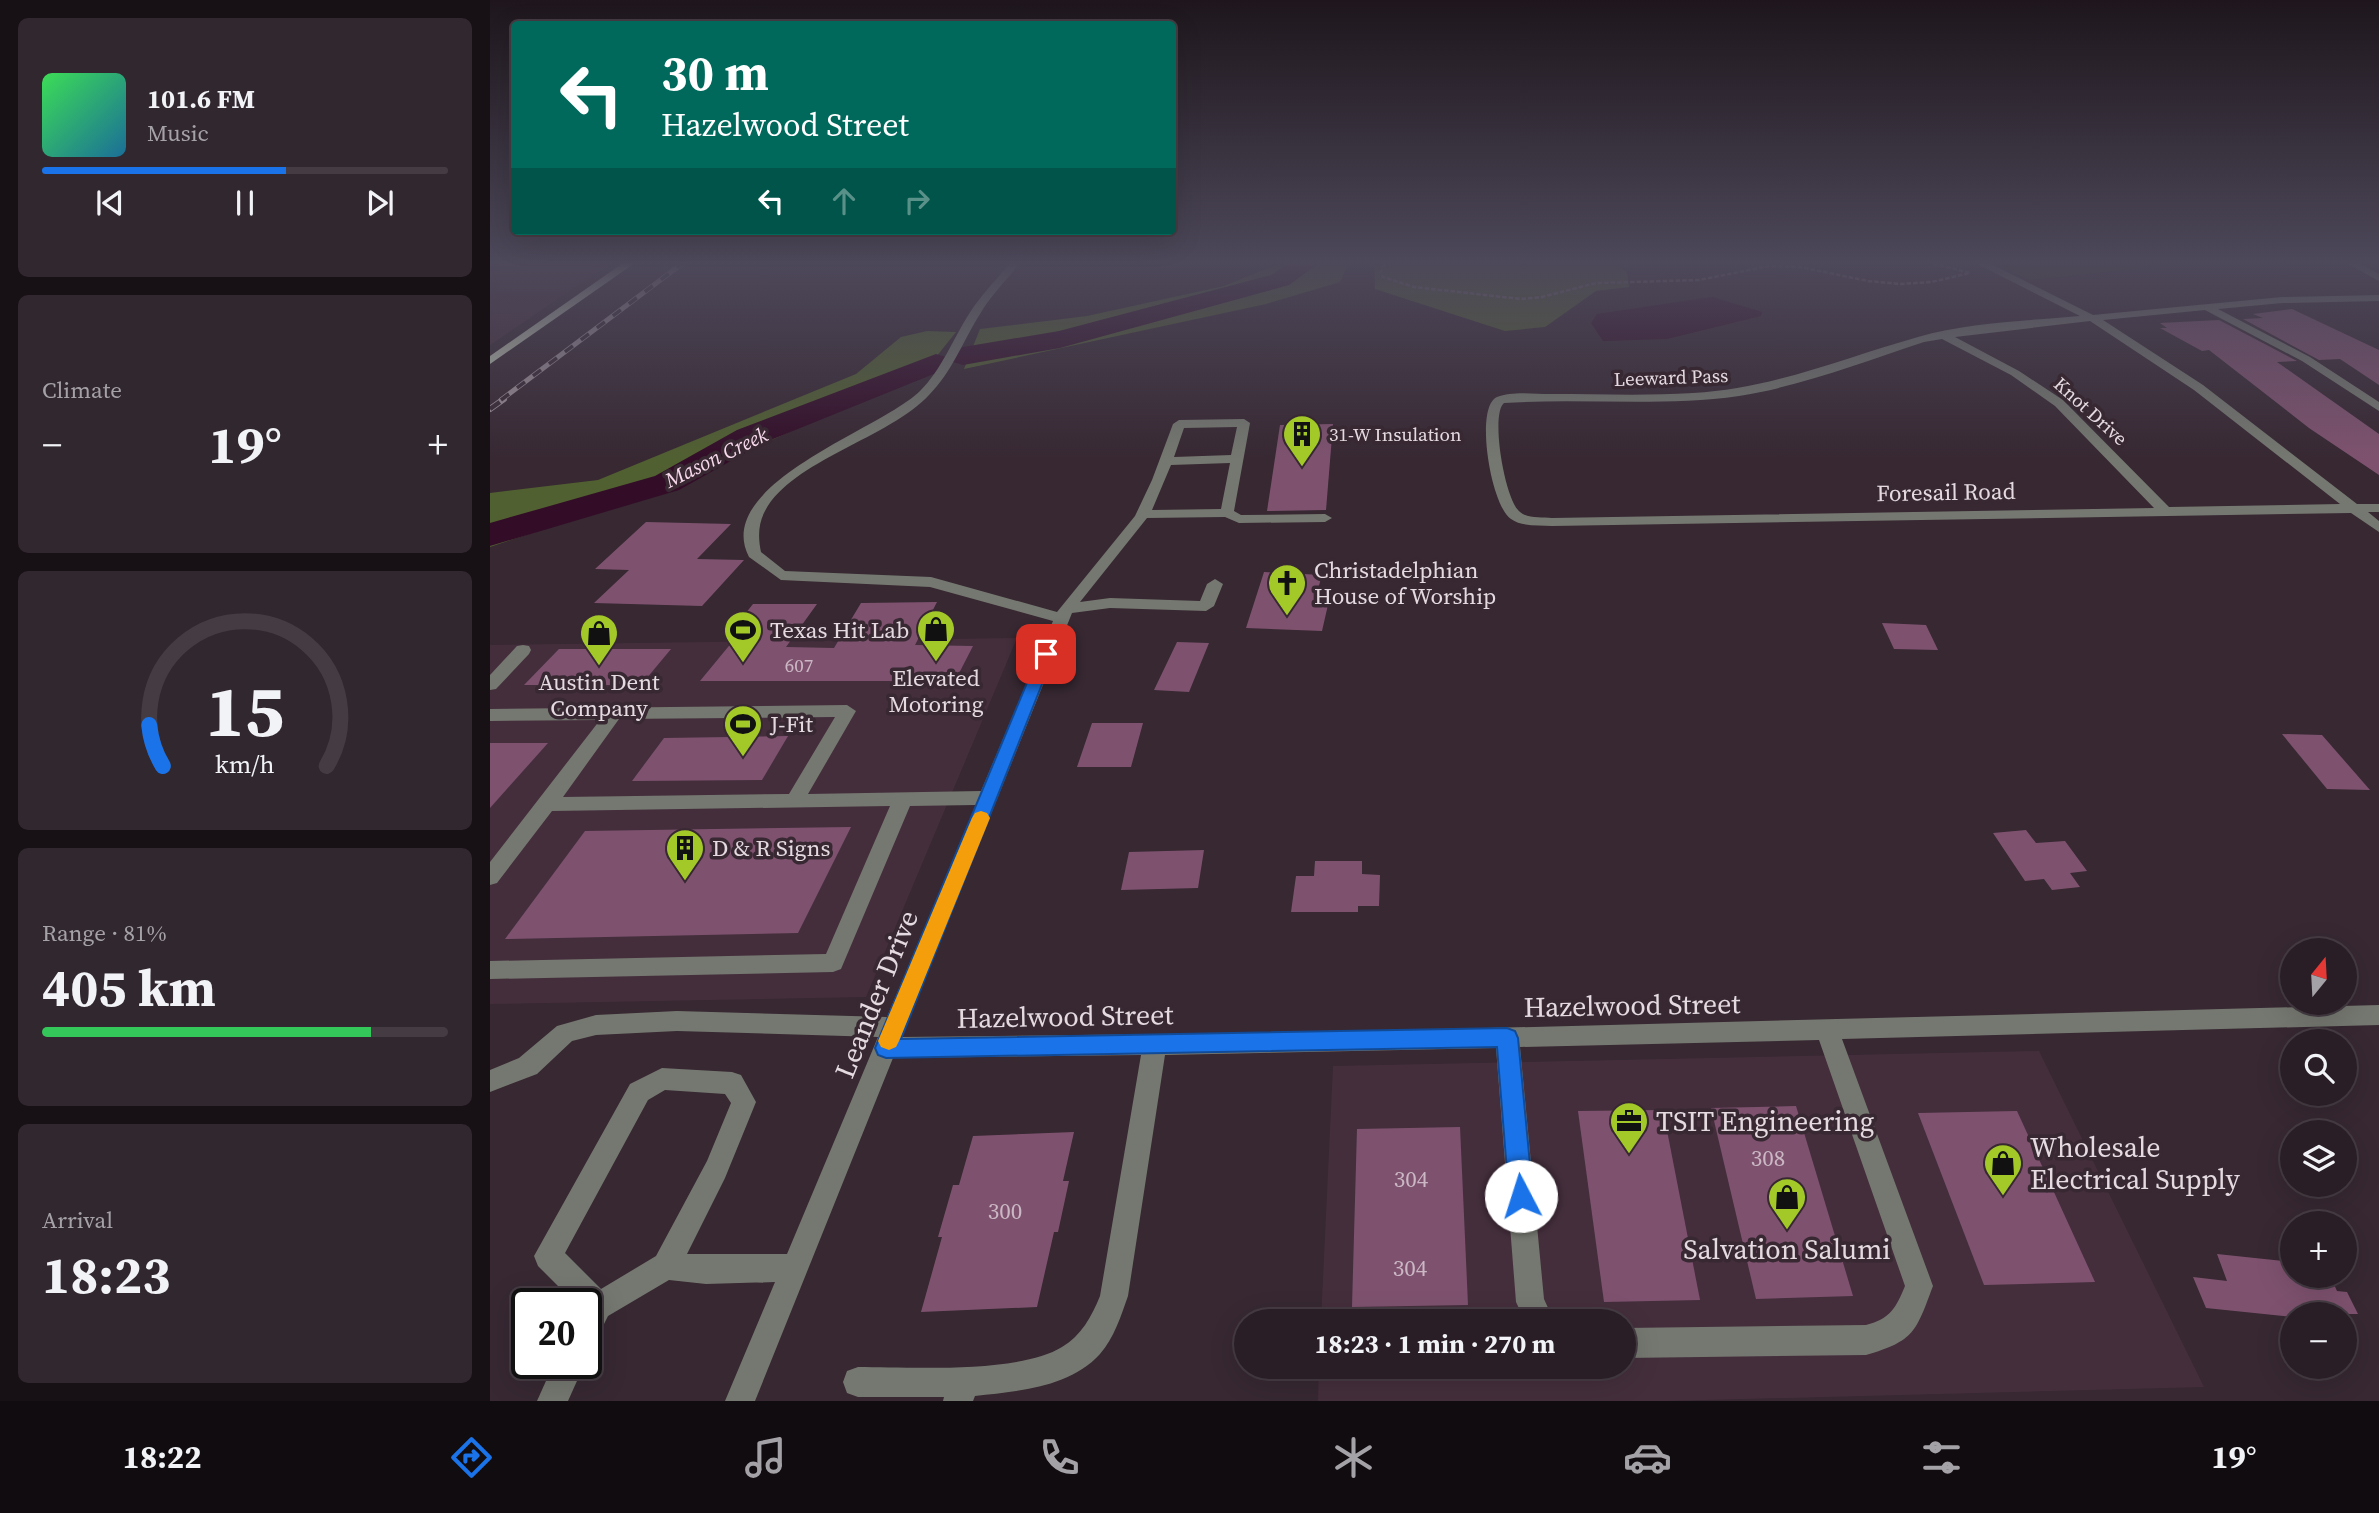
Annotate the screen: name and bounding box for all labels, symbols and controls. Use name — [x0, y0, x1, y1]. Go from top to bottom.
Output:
text: 30 m — [661, 39, 769, 106]
icon: left — [546, 49, 637, 140]
text: 101.6 FM — [147, 81, 255, 117]
text: Hazelwood Street — [661, 103, 909, 147]
text: Music — [147, 117, 209, 149]
icon: left — [752, 182, 790, 220]
icon: ahead — [825, 182, 863, 220]
icon: right — [898, 182, 936, 220]
icon: previous — [91, 184, 129, 222]
icon: pause — [226, 184, 264, 222]
icon: next — [361, 184, 399, 222]
street label: Leeward Pass — [1613, 362, 1729, 392]
street label: Knot Drive — [2049, 371, 2133, 451]
text: Climate — [42, 374, 122, 406]
text: 19° — [208, 409, 282, 480]
building icon: 31-W Insulation — [1281, 413, 1323, 468]
text: − — [42, 419, 62, 471]
text: + — [428, 419, 448, 471]
water label: Mason Creek — [659, 419, 773, 495]
place label: 31-W Insulation — [1329, 421, 1461, 447]
street label: Foresail Road — [1876, 475, 2016, 509]
place label: Christadelphian House of Worship — [1314, 554, 1496, 612]
church icon: Christadelphian House of Worship — [1266, 562, 1308, 617]
shop icon: Elevated Motoring — [915, 608, 957, 663]
sports icon: Texas Hit Lab — [722, 609, 764, 664]
shop icon: Austin Dent Company — [578, 612, 620, 667]
place label: Texas Hit Lab — [770, 614, 909, 646]
pin — [1016, 624, 1076, 684]
icon: arrive — [1027, 635, 1065, 673]
house number: 607 — [785, 652, 813, 678]
text: 15 — [206, 662, 284, 761]
place label: Elevated Motoring — [888, 662, 984, 720]
place label: Austin Dent Company — [538, 666, 660, 724]
sports icon: J-Fit — [722, 703, 764, 758]
place label: J-Fit — [769, 708, 813, 740]
text: km/h — [215, 747, 275, 781]
building icon: D & R Signs — [664, 827, 706, 882]
place label: D & R Signs — [712, 832, 830, 864]
street label: Leander Drive — [825, 904, 927, 1084]
text: Range · 81% — [42, 917, 167, 949]
north arrow — [2280, 938, 2357, 1015]
map controls — [2280, 938, 2357, 1379]
text: 405 km — [42, 952, 216, 1023]
street label: Hazelwood Street — [1523, 984, 1742, 1026]
street label: Hazelwood Street — [956, 995, 1175, 1037]
button: search — [2280, 1029, 2357, 1106]
office icon: TSIT Engineering — [1608, 1100, 1650, 1155]
place label: TSIT Engineering — [1656, 1102, 1874, 1140]
button: layers — [2280, 1120, 2357, 1197]
place label: Wholesale Electrical Supply — [2030, 1128, 2240, 1198]
house number: 308 — [1751, 1142, 1785, 1174]
shop icon: Wholesale Electrical Supply — [1982, 1142, 2024, 1197]
position arrow — [1484, 1159, 1558, 1233]
house number: 304 — [1394, 1163, 1429, 1195]
shop icon: Salvation Salumi — [1766, 1176, 1808, 1231]
house number: 300 — [988, 1195, 1022, 1227]
text: Arrival — [42, 1204, 113, 1236]
button: + — [2280, 1211, 2357, 1288]
place label: Salvation Salumi — [1683, 1230, 1891, 1268]
text: 18:23 — [42, 1239, 170, 1310]
house number: 304 — [1393, 1252, 1428, 1284]
speed limit sign: 20 — [511, 1288, 602, 1379]
button: − — [2280, 1302, 2357, 1379]
text: 18:23 · 1 min · 270 m — [1315, 1326, 1555, 1362]
icon: directions — [447, 1433, 496, 1482]
icon: music — [741, 1433, 790, 1482]
icon: phone — [1035, 1433, 1084, 1482]
icon: climate — [1329, 1433, 1378, 1482]
icon: car — [1623, 1433, 1672, 1482]
icon: filters — [1917, 1433, 1966, 1482]
text: 18:22 — [123, 1435, 202, 1479]
text: 19° — [2211, 1435, 2256, 1479]

